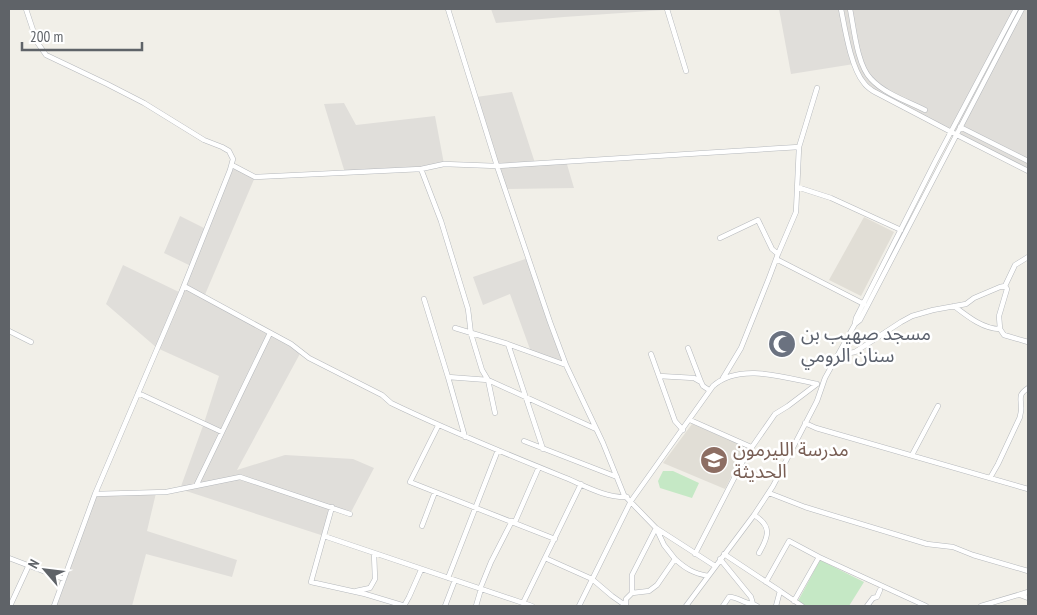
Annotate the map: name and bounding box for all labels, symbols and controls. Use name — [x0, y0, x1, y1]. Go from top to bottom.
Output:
scale bar — [22, 20, 142, 52]
text: 200 m — [30, 27, 63, 46]
place label: مسجد صهيب بن سنان الرومي — [801, 321, 931, 370]
mosque icon: مسجد صهيب بن سنان الرومي — [767, 329, 797, 359]
place label: مدرسة الليرمون الحديثة — [733, 437, 849, 483]
school or university icon: مدرسة الليرمون الحديثة — [699, 445, 729, 475]
north arrow — [20, 545, 70, 595]
text: N — [24, 556, 43, 571]

